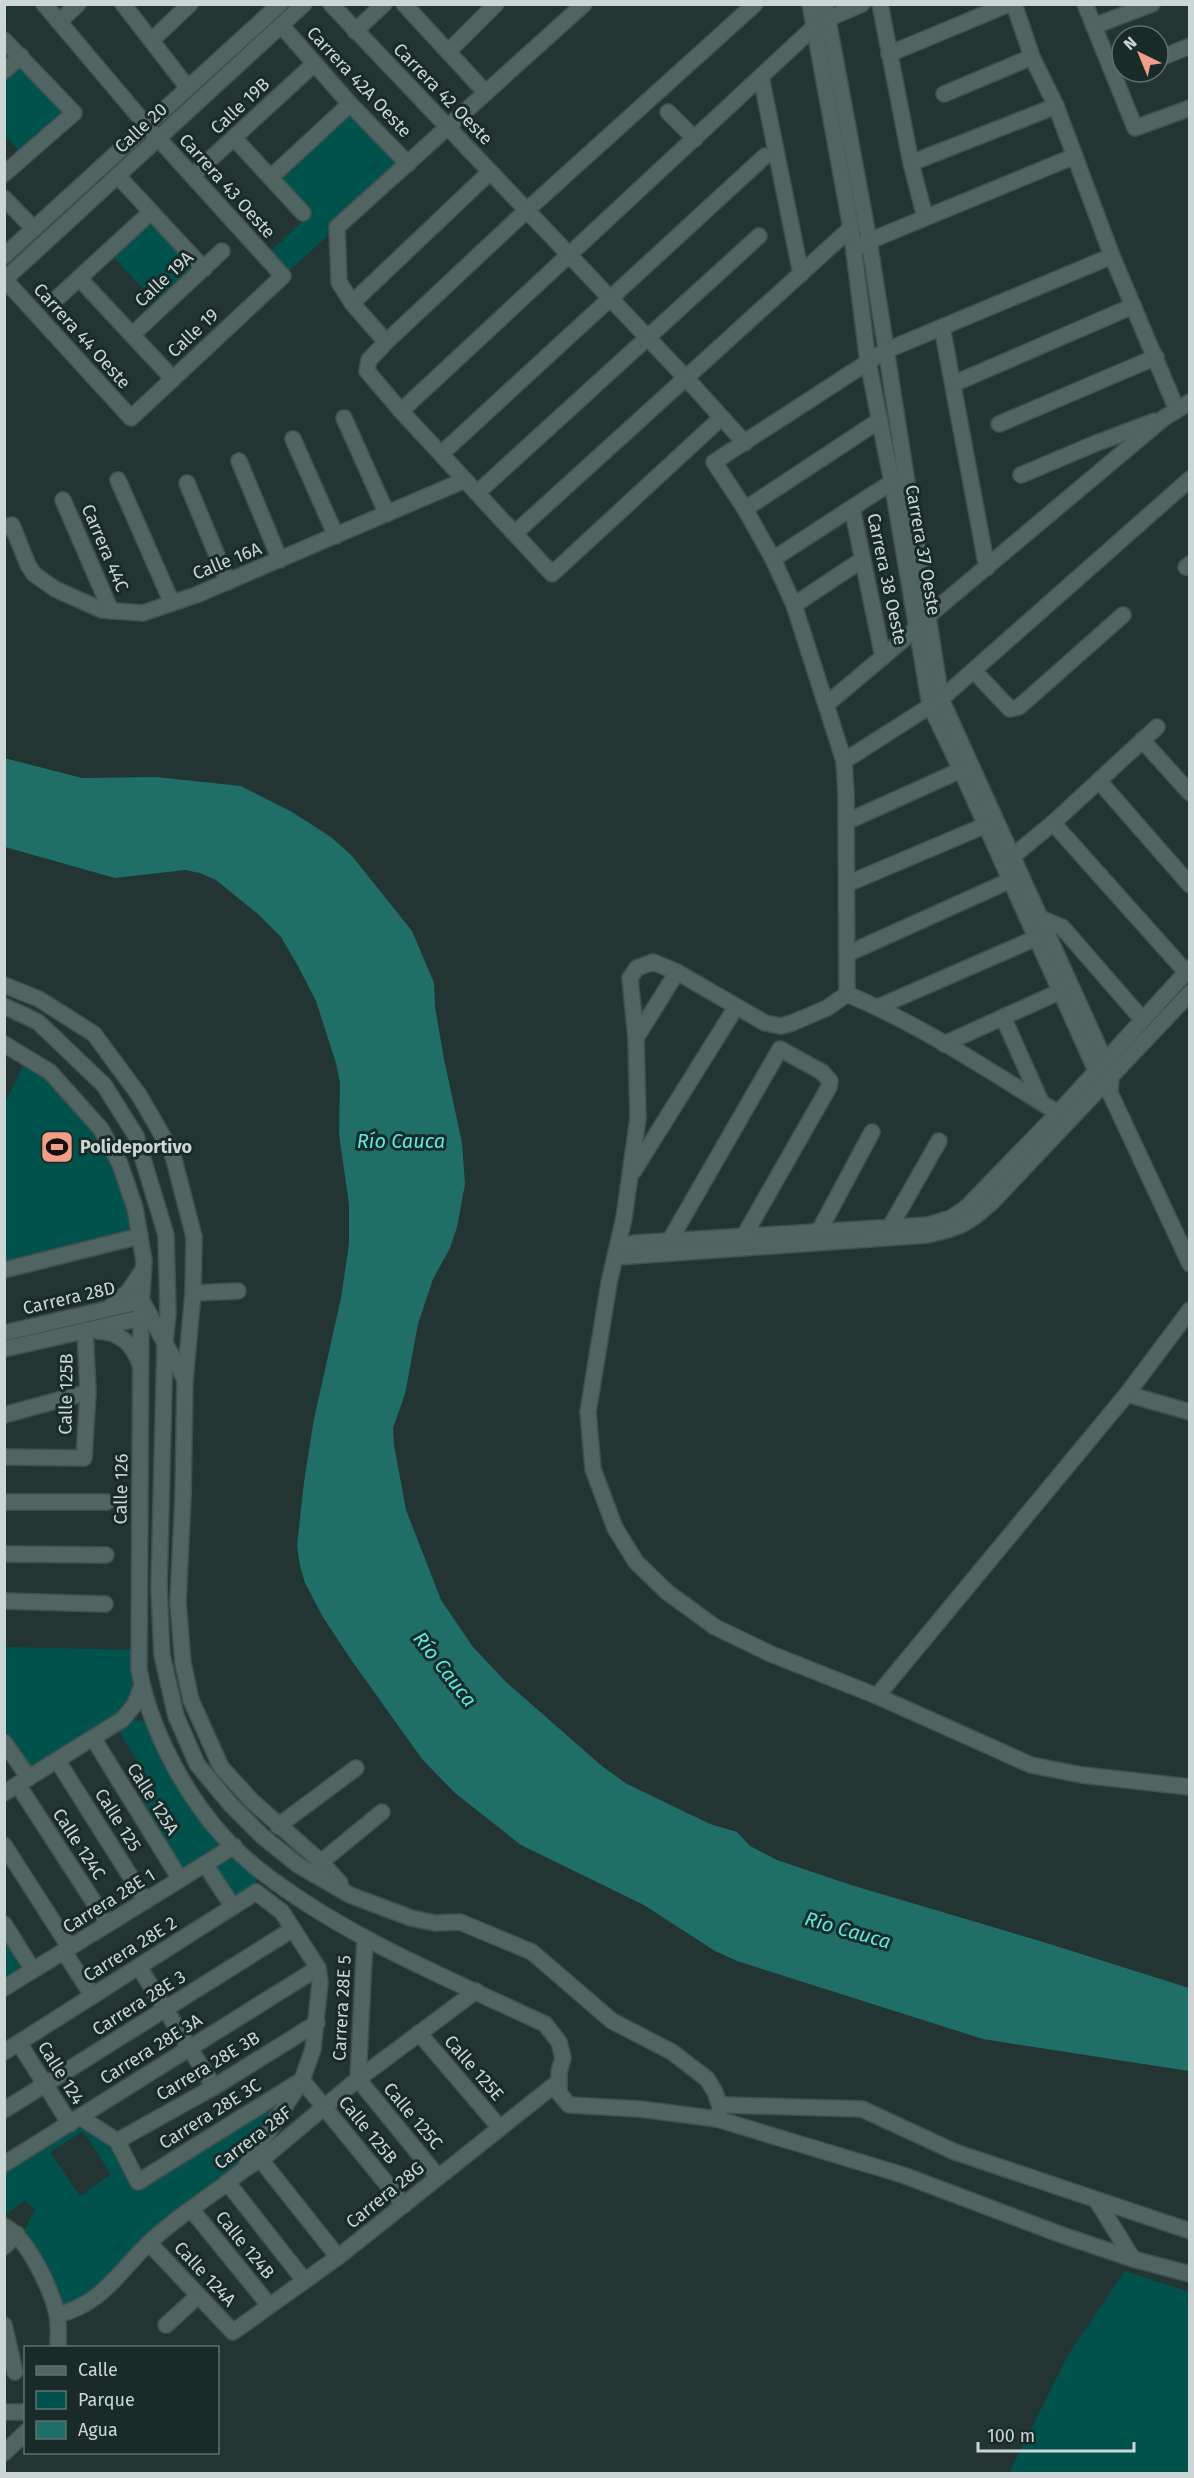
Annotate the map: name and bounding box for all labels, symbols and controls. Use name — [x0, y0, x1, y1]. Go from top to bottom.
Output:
street label: Carrera 42A Oeste — [302, 22, 416, 142]
north arrow — [1110, 24, 1170, 84]
text: N — [1120, 33, 1140, 54]
street label: Carrera 42 Oeste — [389, 38, 497, 150]
street label: Calle 19B — [206, 73, 274, 139]
street label: Calle 20 — [110, 98, 172, 158]
street label: Carrera 43 Oeste — [174, 129, 280, 243]
street label: Calle 19A — [130, 246, 198, 312]
street label: Carrera 44 Oeste — [29, 279, 135, 393]
street label: Calle 19 — [163, 304, 223, 362]
street label: Carrera 37 Oeste — [901, 483, 945, 617]
street label: Carrera 44C — [77, 501, 133, 595]
street label: Carrera 38 Oeste — [862, 511, 912, 647]
street label: Calle 16A — [189, 537, 265, 585]
sports icon: Polideportivo — [39, 1129, 75, 1165]
water label: Río Cauca — [357, 1129, 445, 1153]
place label: Polideportivo — [80, 1136, 192, 1158]
street label: Carrera 28D — [21, 1277, 117, 1319]
street label: Calle 125B — [54, 1353, 78, 1435]
street label: Calle 126 — [109, 1453, 133, 1525]
water label: Río Cauca — [408, 1627, 482, 1711]
street label: Calle 125A — [122, 1759, 184, 1840]
street label: Calle 125 — [90, 1784, 146, 1856]
street label: Calle 124C — [48, 1804, 110, 1884]
street label: Carrera 28E 1 — [59, 1864, 159, 1938]
water label: Río Cauca — [802, 1906, 894, 1954]
street label: Carrera 28E 2 — [79, 1912, 181, 1986]
street label: Carrera 28E 5 — [328, 1955, 356, 2061]
street label: Carrera 28E 3 — [88, 1966, 190, 2040]
street label: Carrera 28E 3A — [96, 2009, 207, 2089]
street label: Carrera 28E 3B — [152, 2026, 264, 2106]
street label: Calle 125E — [439, 2031, 509, 2105]
street label: Calle 124 — [33, 2037, 89, 2109]
street label: Carrera 28E 3C — [155, 2074, 265, 2154]
street label: Calle 125C — [379, 2078, 447, 2154]
street label: Calle 125B — [334, 2092, 402, 2169]
street label: Carrera 28F — [210, 2102, 296, 2174]
street label: Carrera 28G — [342, 2157, 428, 2233]
street label: Calle 124B — [211, 2206, 279, 2284]
street label: Calle 124A — [169, 2237, 241, 2311]
legend — [24, 2346, 219, 2454]
text: Calle — [78, 2359, 118, 2381]
text: Parque — [78, 2389, 135, 2411]
scale bar — [978, 2415, 1134, 2453]
text: Agua — [78, 2419, 118, 2441]
text: 100 m — [987, 2425, 1035, 2447]

